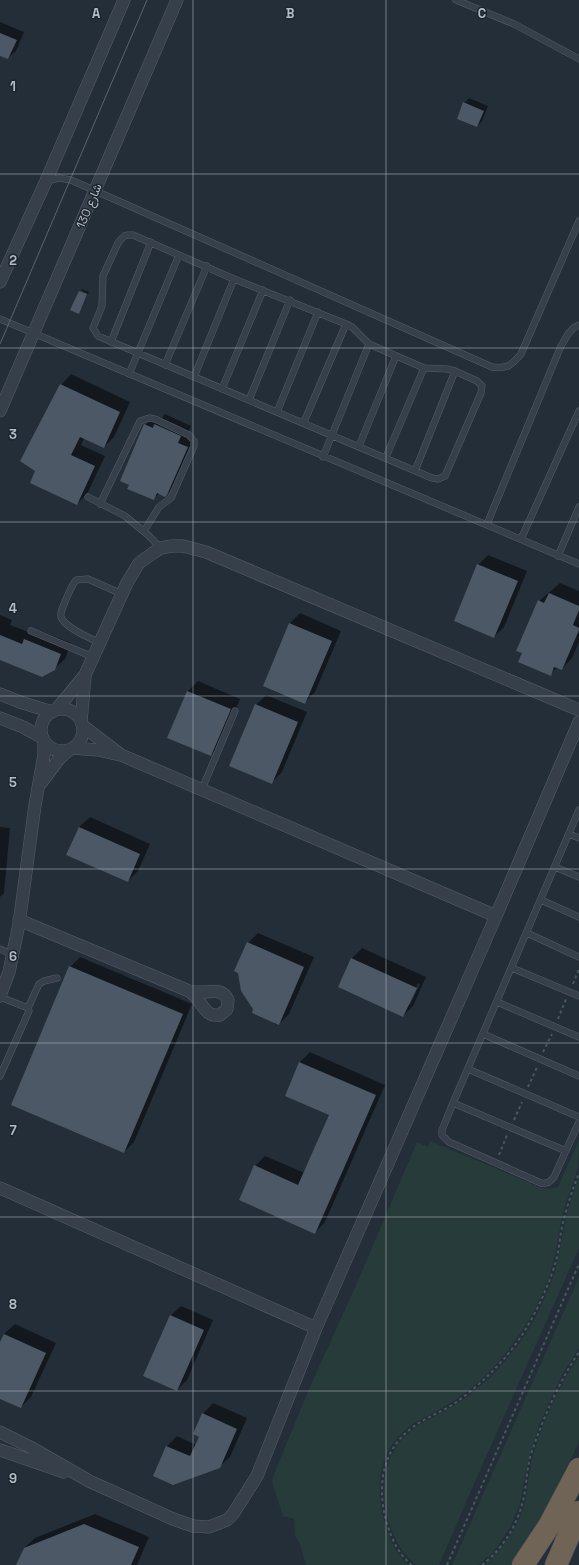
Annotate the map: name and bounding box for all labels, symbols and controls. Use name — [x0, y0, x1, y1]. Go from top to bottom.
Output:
text: A — [92, 5, 101, 22]
text: B — [286, 5, 295, 22]
text: C — [478, 5, 486, 22]
text: 1 — [10, 78, 16, 95]
street label: شارع 130 — [72, 181, 107, 231]
text: 2 — [9, 252, 17, 269]
text: 3 — [9, 426, 17, 443]
text: 4 — [9, 600, 17, 617]
text: 5 — [9, 774, 17, 791]
text: 6 — [9, 948, 17, 965]
text: 7 — [9, 1122, 17, 1139]
text: 8 — [9, 1296, 17, 1313]
text: 9 — [9, 1470, 17, 1487]

